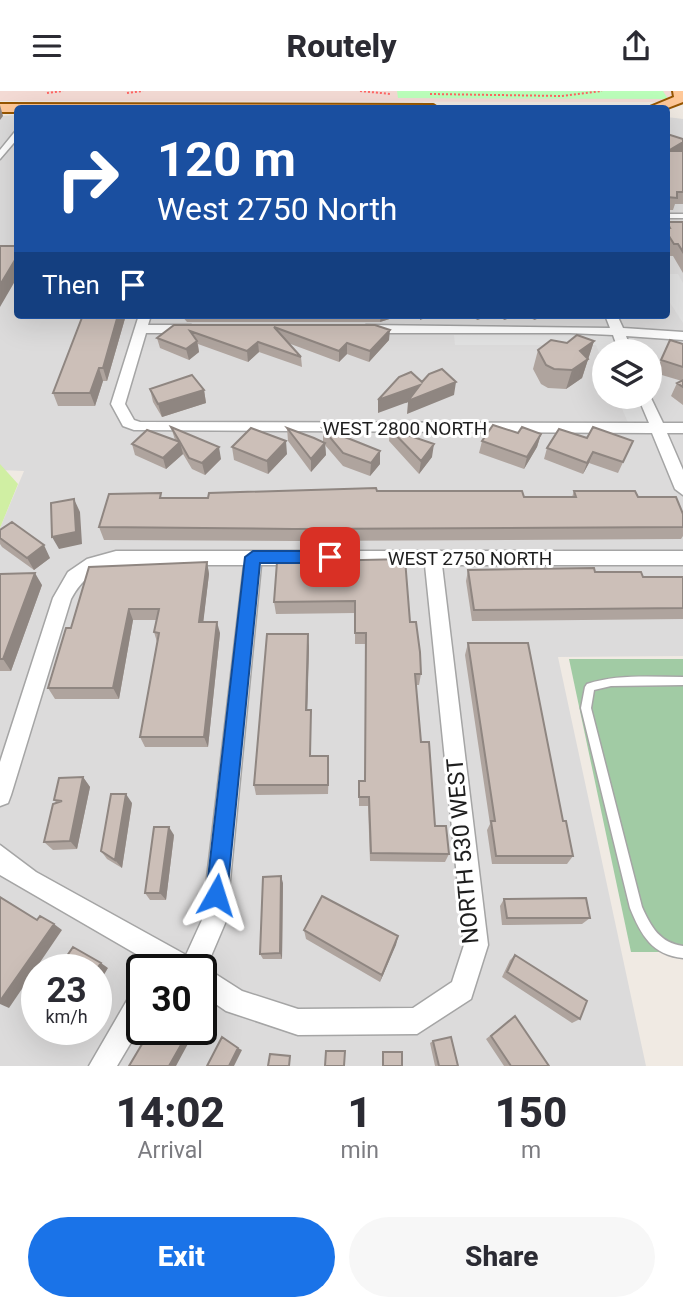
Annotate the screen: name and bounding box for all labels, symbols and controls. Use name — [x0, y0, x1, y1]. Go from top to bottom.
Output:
icon: menu — [28, 27, 66, 65]
text: Routely — [287, 27, 396, 65]
icon: share — [617, 27, 655, 65]
text: 120 m — [157, 131, 296, 188]
icon: right — [42, 133, 133, 224]
text: West 2750 North — [157, 190, 397, 228]
icon: arrive — [114, 266, 152, 304]
text: Then — [42, 270, 100, 300]
map controls — [592, 339, 662, 409]
button: layers — [592, 339, 662, 409]
street label: WEST 2800 NORTH — [323, 417, 487, 440]
pin — [300, 527, 360, 587]
icon: arrive — [311, 538, 349, 576]
street label: WEST 2750 NORTH — [388, 547, 552, 570]
street label: NORTH 530 WEST — [441, 757, 485, 945]
position arrow — [179, 858, 253, 932]
speed limit sign: 30 — [126, 954, 217, 1045]
text: 23 — [46, 970, 87, 1011]
text: km/h — [45, 1006, 88, 1027]
text: 14:02 — [116, 1088, 225, 1137]
text: 1 — [348, 1088, 372, 1137]
text: 150 — [495, 1088, 567, 1137]
text: Arrival — [138, 1137, 203, 1164]
text: min — [340, 1137, 379, 1164]
text: m — [521, 1137, 541, 1164]
button: Exit — [28, 1217, 335, 1297]
button: Share — [349, 1217, 655, 1297]

